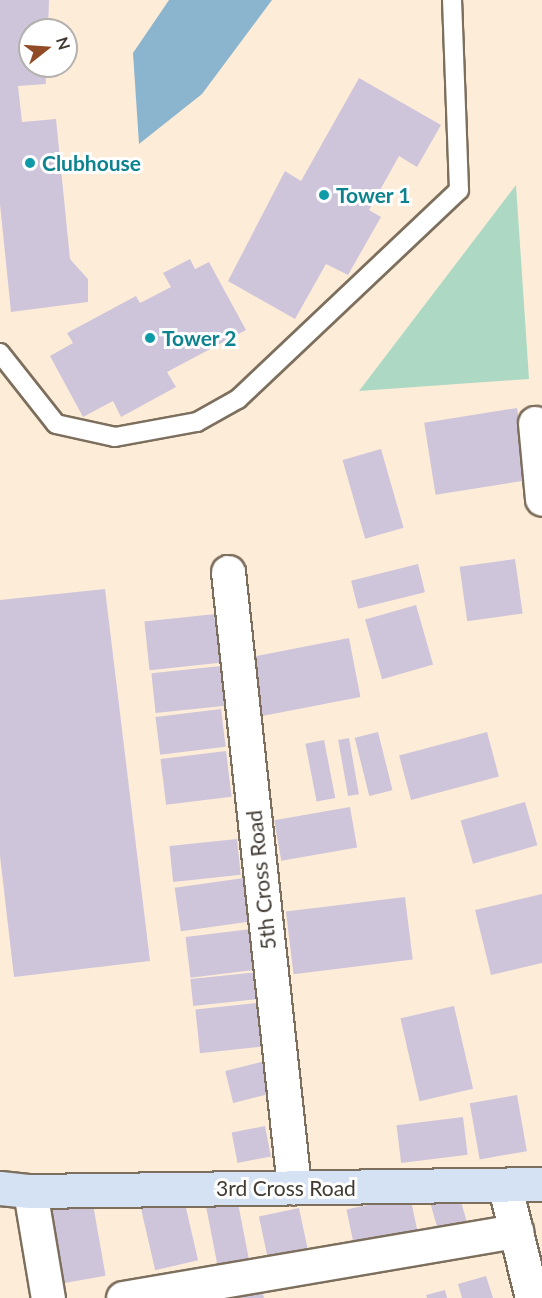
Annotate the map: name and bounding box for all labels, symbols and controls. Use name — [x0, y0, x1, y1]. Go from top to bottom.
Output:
north arrow — [18, 18, 78, 78]
text: N — [53, 34, 75, 52]
place label: Clubhouse — [42, 150, 141, 176]
marker: Clubhouse — [23, 156, 37, 170]
place label: Tower 1 — [336, 182, 411, 208]
marker: Tower 1 — [317, 188, 331, 202]
place label: Tower 2 — [162, 325, 237, 351]
marker: Tower 2 — [143, 331, 157, 345]
street label: 5th Cross Road — [241, 809, 281, 951]
street label: 3rd Cross Road — [216, 1175, 356, 1201]

